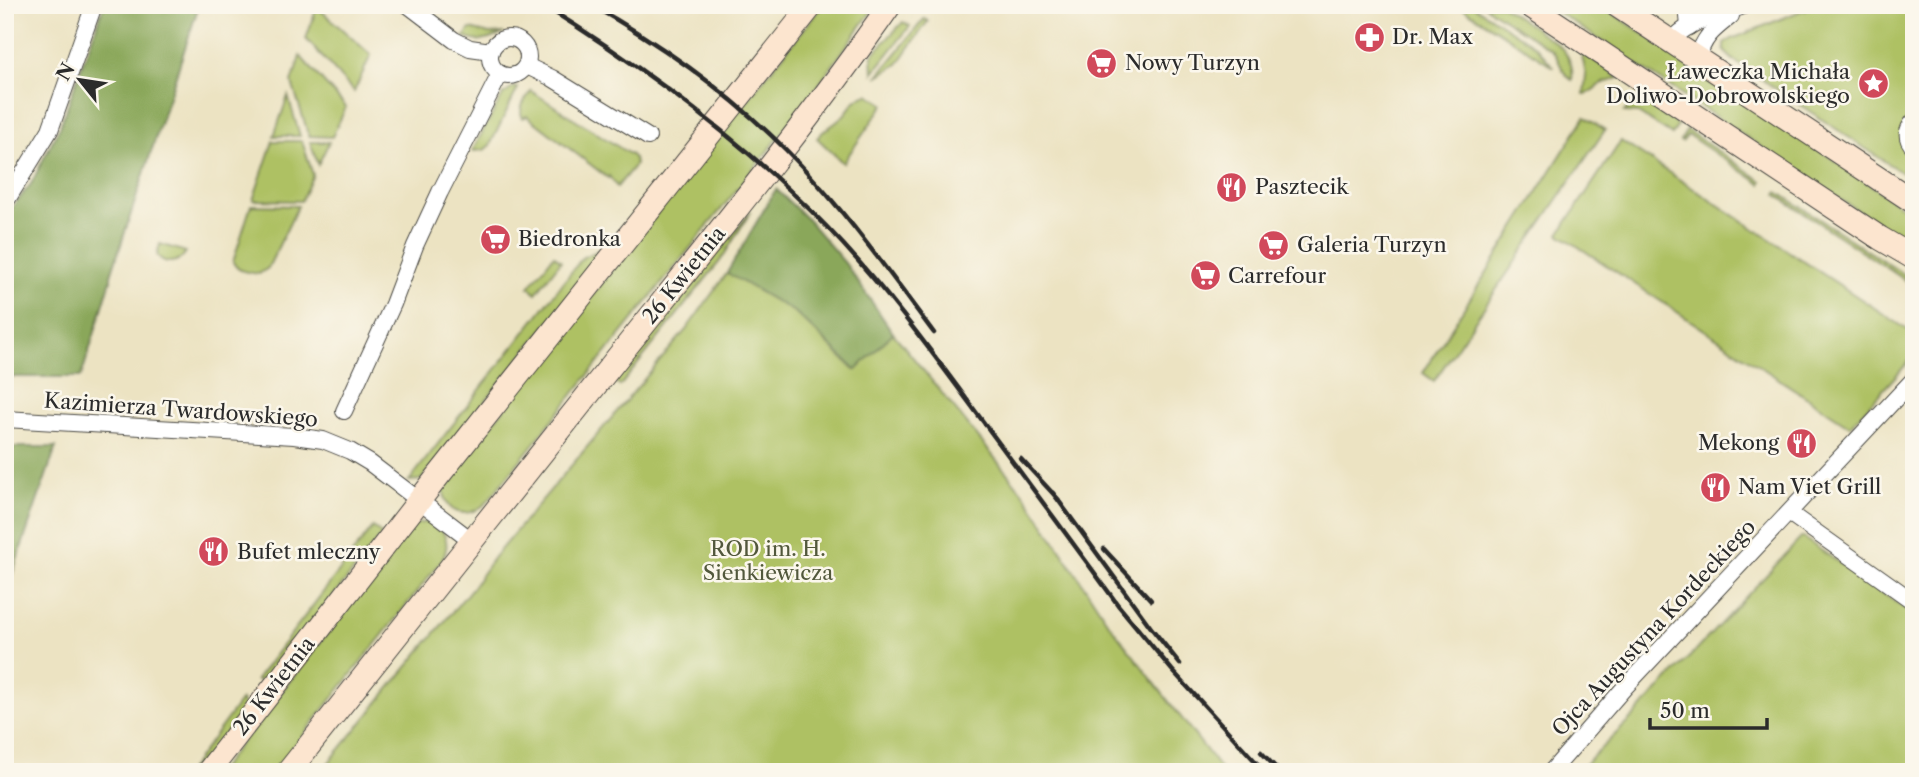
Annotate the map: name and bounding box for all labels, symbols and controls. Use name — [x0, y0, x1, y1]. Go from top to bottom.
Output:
pharmacy icon: Dr. Max — [1352, 20, 1386, 54]
place label: Dr. Max — [1392, 24, 1474, 49]
north arrow — [46, 46, 116, 116]
supermarket icon: Nowy Turzyn — [1085, 46, 1119, 80]
place label: Nowy Turzyn — [1125, 50, 1260, 75]
text: N — [52, 59, 80, 85]
place label: Ławeczka Michała Doliwo-Dobrowolskiego — [1606, 59, 1851, 108]
place icon: Ławeczka Michała Doliwo-Dobrowolskiego — [1856, 67, 1890, 101]
restaurant icon: Pasztecik — [1215, 170, 1249, 204]
place label: Pasztecik — [1255, 174, 1349, 199]
street label: 26 Kwietnia — [637, 220, 731, 328]
supermarket icon: Biedronka — [478, 222, 512, 256]
place label: Biedronka — [518, 226, 622, 251]
supermarket icon: Galeria Turzyn — [1257, 228, 1291, 262]
place label: Galeria Turzyn — [1297, 232, 1447, 257]
supermarket icon: Carrefour — [1188, 259, 1222, 293]
place label: Carrefour — [1228, 263, 1326, 288]
street label: Kazimierza Twardowskiego — [43, 387, 319, 432]
restaurant icon: Mekong — [1785, 426, 1819, 460]
place label: Mekong — [1698, 430, 1780, 455]
restaurant icon: Nam Viet Grill — [1698, 470, 1732, 504]
place label: Nam Viet Grill — [1738, 474, 1881, 499]
street label: Ojca Augustyna Kordeckiego — [1547, 514, 1761, 741]
restaurant icon: Bufet mleczny — [197, 535, 231, 569]
park label: ROD im. H. Sienkiewicza — [703, 536, 834, 585]
place label: Bufet mleczny — [237, 539, 381, 564]
street label: 26 Kwietnia — [227, 631, 320, 740]
scale bar — [1650, 686, 1767, 730]
text: 50 m — [1660, 698, 1710, 723]

